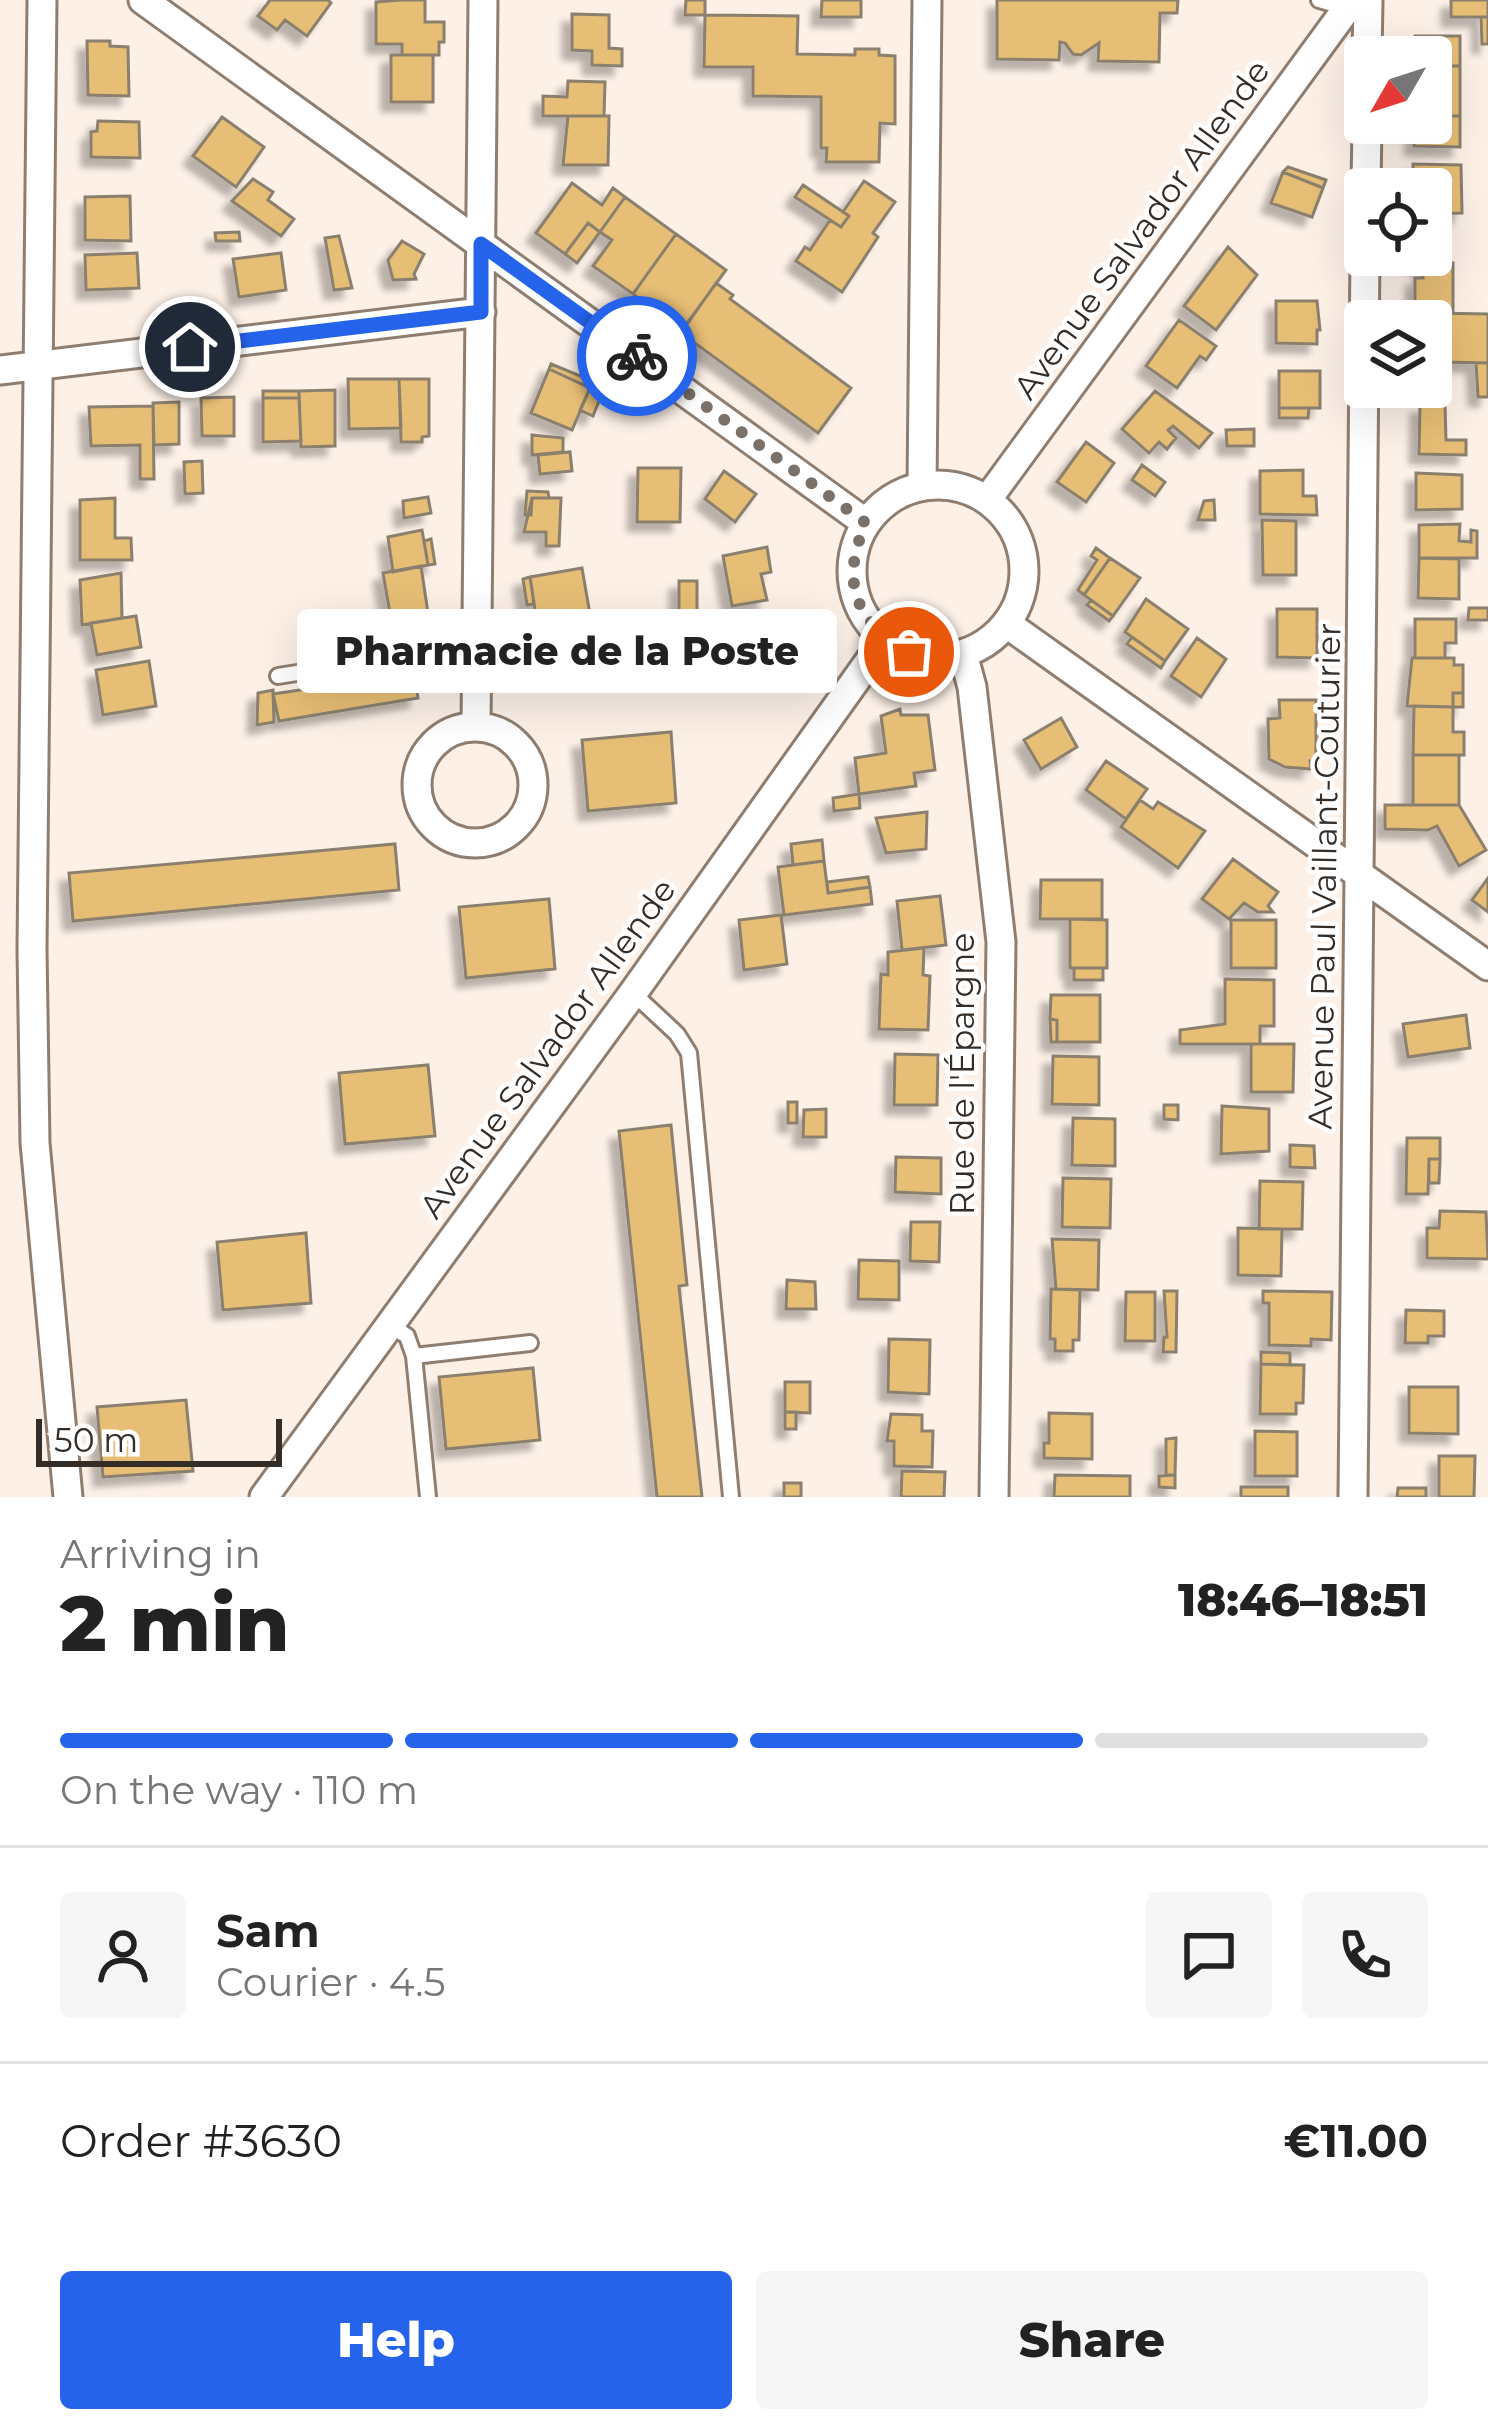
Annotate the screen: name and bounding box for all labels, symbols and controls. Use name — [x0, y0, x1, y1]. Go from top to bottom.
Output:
north arrow — [1344, 36, 1452, 144]
map controls — [1344, 36, 1452, 408]
street label: Avenue Salvador Allende — [1004, 52, 1278, 406]
button: locate — [1344, 168, 1452, 276]
pin — [139, 296, 241, 398]
courier — [577, 296, 697, 416]
button: layers — [1344, 300, 1452, 408]
icon: home — [157, 314, 223, 380]
icon: bike — [604, 323, 670, 389]
pin — [858, 601, 960, 703]
callout: Pharmacie de la Poste — [297, 610, 837, 694]
icon: bag — [876, 619, 942, 685]
street label: Avenue Paul Vaillant-Couturier — [1300, 622, 1348, 1130]
text: Pharmacie de la Poste — [335, 627, 799, 675]
street label: Avenue Salvador Allende — [410, 871, 684, 1225]
street label: Rue de l'Épargne — [942, 933, 982, 1215]
scale bar — [36, 1413, 282, 1466]
text: 50 m — [54, 1420, 138, 1460]
text: Arriving in — [60, 1530, 261, 1578]
text: 18:46–18:51 — [1178, 1572, 1428, 1627]
text: 2 min — [60, 1575, 290, 1671]
text: On the way · 110 m — [60, 1766, 418, 1814]
button: person — [60, 1892, 186, 2018]
button: chat — [1146, 1892, 1272, 2018]
button: phone — [1302, 1892, 1428, 2018]
text: Sam — [216, 1903, 320, 1958]
text: Courier · 4.5 — [216, 1958, 446, 2006]
text: Order #3630 — [60, 2113, 342, 2168]
text: €11.00 — [1283, 2113, 1428, 2168]
button: Help — [60, 2271, 732, 2409]
button: Share — [756, 2271, 1428, 2409]

